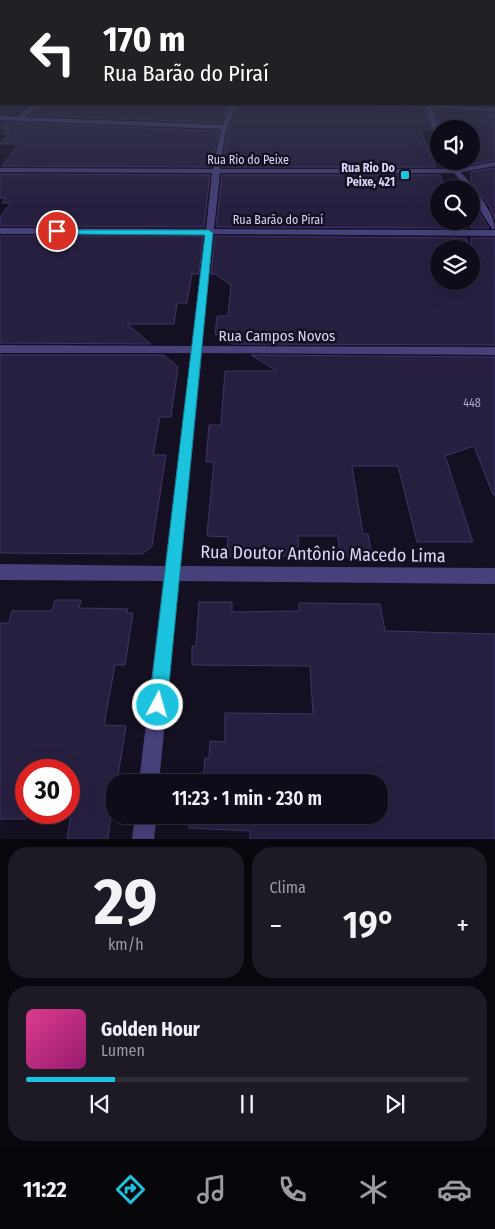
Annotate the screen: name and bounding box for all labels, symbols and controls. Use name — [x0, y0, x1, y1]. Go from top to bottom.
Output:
text: 170 m — [103, 18, 186, 60]
icon: left — [20, 20, 85, 85]
text: Rua Barão do Piraí — [103, 60, 269, 87]
map controls — [430, 120, 480, 290]
button: sound — [430, 120, 480, 170]
street label: Rua Rio do Peixe — [207, 153, 289, 167]
place label: Rua Rio Do Peixe, 421 — [341, 161, 396, 189]
marker: Rua Rio Do Peixe, 421 — [399, 169, 411, 181]
button: search — [430, 180, 480, 230]
pin — [36, 210, 78, 252]
street label: Rua Barão do Piraí — [233, 213, 323, 227]
icon: arrive — [43, 217, 71, 245]
button: layers — [430, 240, 480, 290]
street label: Rua Campos Novos — [219, 327, 335, 345]
house number: 448 — [463, 396, 481, 410]
street label: Rua Doutor Antônio Macedo Lima — [200, 541, 446, 567]
position arrow — [131, 678, 183, 730]
speed limit sign: 30 — [15, 759, 80, 824]
text: 11:23 · 1 min · 230 m — [172, 787, 322, 810]
text: 29 — [94, 863, 157, 941]
text: Clima — [270, 878, 306, 897]
text: 19° — [343, 902, 396, 948]
text: − — [270, 909, 282, 942]
text: + — [456, 909, 469, 942]
text: km/h — [108, 935, 144, 954]
text: Golden Hour — [101, 1018, 200, 1041]
text: Lumen — [101, 1041, 145, 1060]
icon: previous — [86, 1090, 114, 1118]
icon: pause — [233, 1090, 261, 1118]
icon: next — [381, 1090, 409, 1118]
icon: directions — [113, 1172, 148, 1207]
icon: music — [194, 1172, 229, 1207]
icon: phone — [275, 1172, 310, 1207]
icon: climate — [356, 1172, 391, 1207]
icon: car — [437, 1172, 472, 1207]
text: 11:22 — [23, 1176, 67, 1203]

